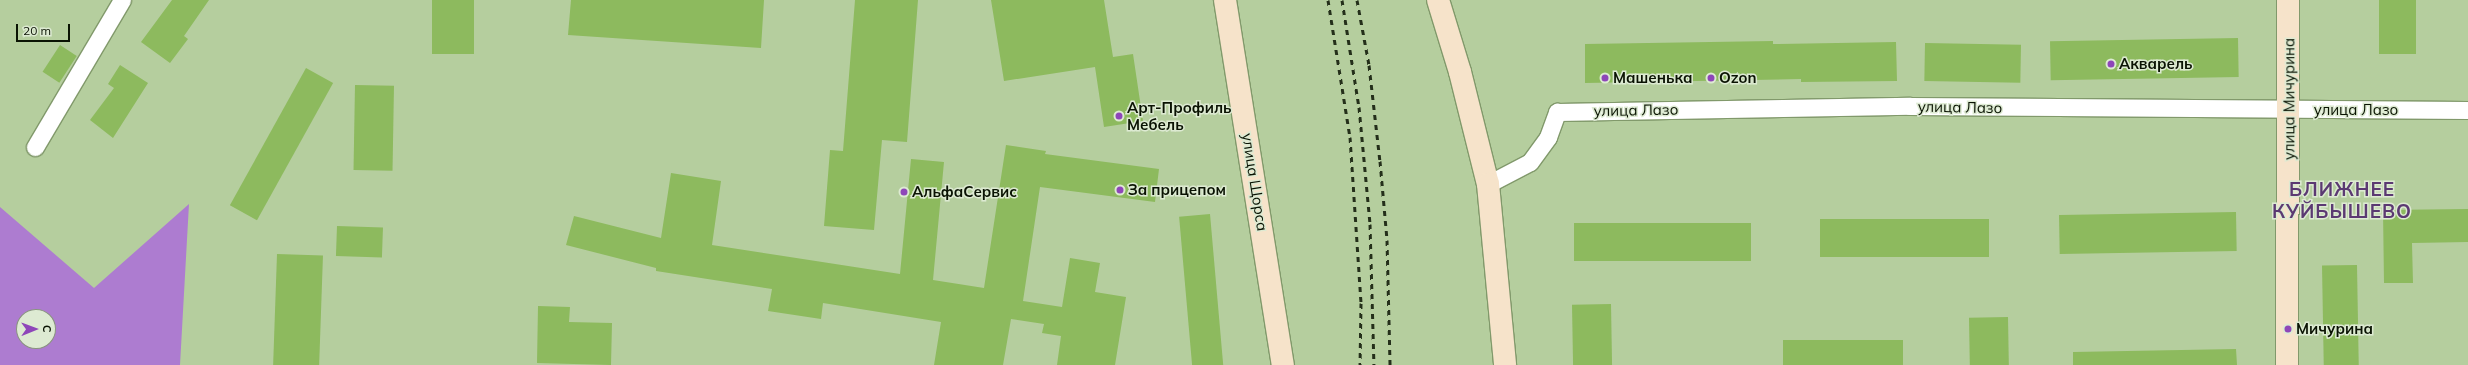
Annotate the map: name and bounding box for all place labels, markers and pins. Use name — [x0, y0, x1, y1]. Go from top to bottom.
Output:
place label: Акварель — [2119, 55, 2193, 73]
marker: Акварель — [2106, 59, 2116, 69]
place label: Машенька — [1613, 69, 1692, 87]
place label: Ozon — [1719, 69, 1756, 87]
marker: Машенька — [1600, 73, 1610, 83]
marker: Ozon — [1706, 73, 1716, 83]
place label: Арт-Профиль Мебель — [1127, 98, 1231, 133]
marker: Арт-Профиль Мебель — [1114, 111, 1124, 121]
place label: За прицепом — [1128, 181, 1226, 199]
place label: АльфаСервис — [912, 183, 1017, 201]
marker: За прицепом — [1115, 185, 1125, 195]
marker: АльфаСервис — [899, 187, 909, 197]
place label: Мичурина — [2296, 320, 2373, 338]
marker: Мичурина — [2283, 324, 2293, 334]

